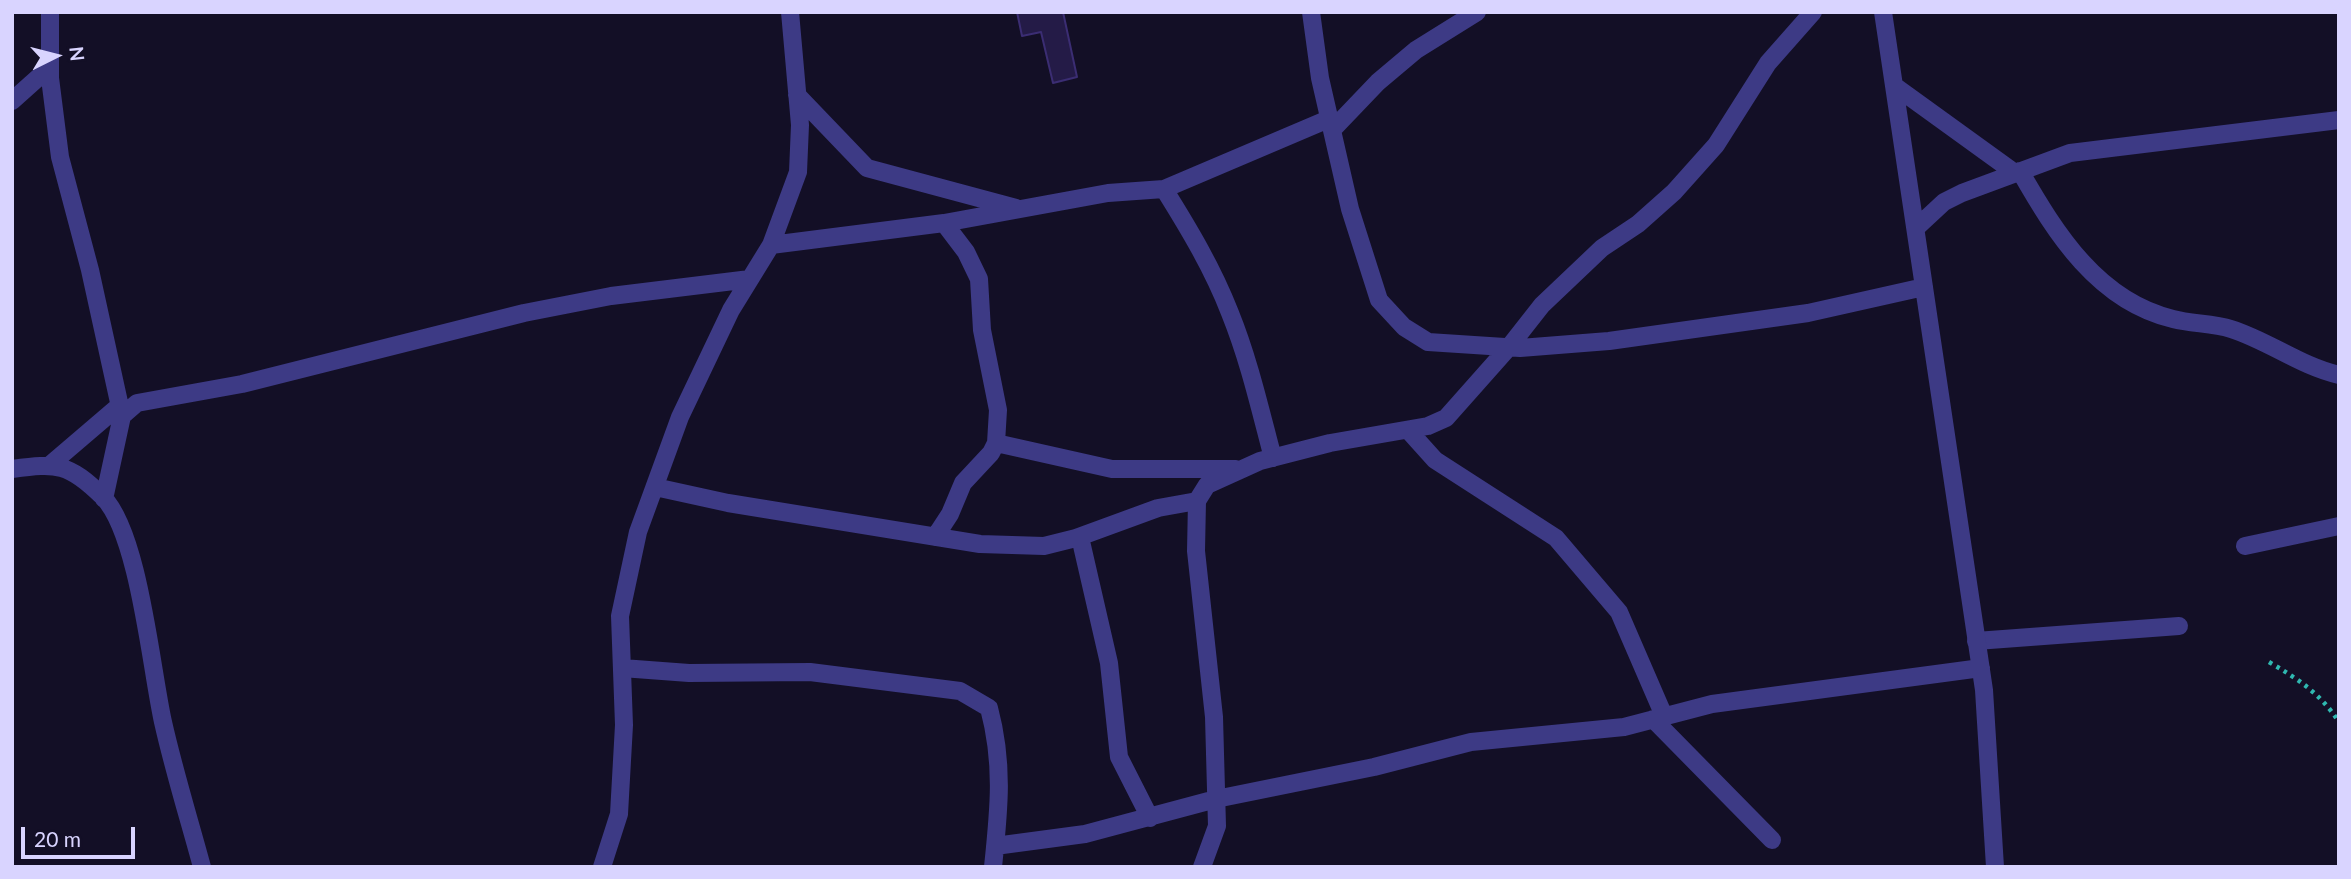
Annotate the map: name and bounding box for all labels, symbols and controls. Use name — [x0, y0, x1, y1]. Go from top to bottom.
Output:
north arrow — [21, 21, 91, 91]
text: N — [65, 45, 90, 62]
scale bar — [24, 812, 138, 856]
text: 20 m — [34, 826, 81, 851]

